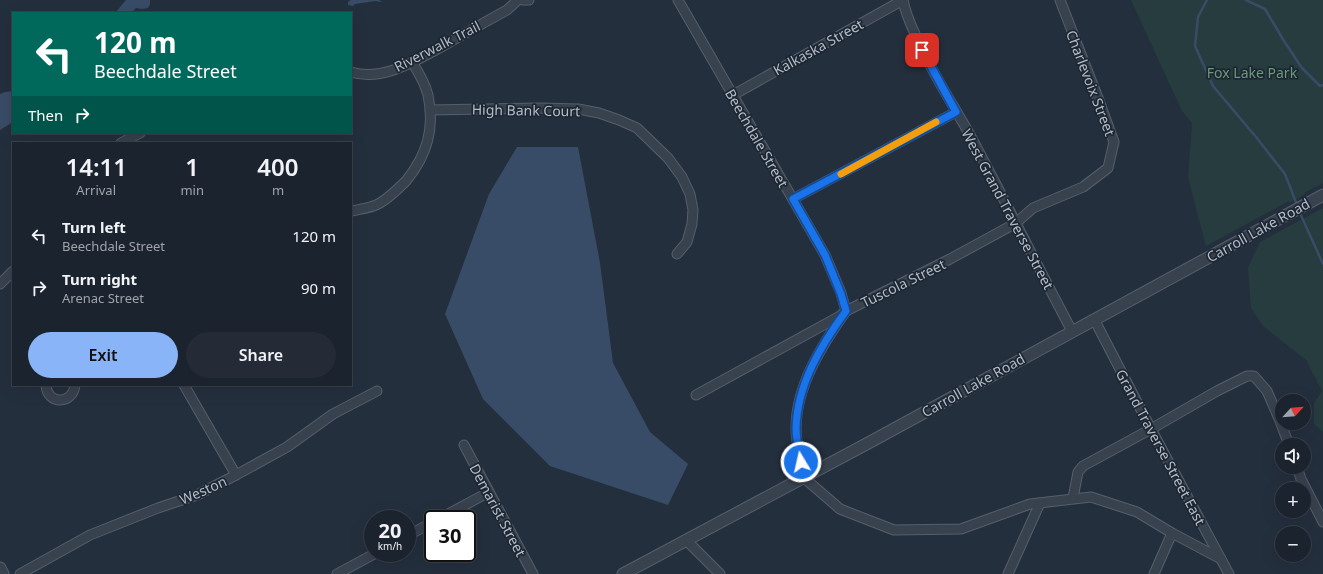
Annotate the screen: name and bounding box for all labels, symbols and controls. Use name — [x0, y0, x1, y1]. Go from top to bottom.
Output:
street label: Kalkaska Street — [770, 14, 866, 80]
street label: Riverwalk Trail — [391, 16, 483, 76]
text: 120 m — [94, 23, 177, 61]
street label: Charlevoix Street — [1062, 27, 1120, 139]
icon: left — [28, 28, 80, 80]
pin — [905, 33, 939, 67]
icon: arrive — [911, 39, 933, 61]
text: Beechdale Street — [94, 59, 237, 83]
park label: Fox Lake Park — [1207, 63, 1298, 82]
street label: Beechdale Street — [721, 85, 793, 191]
street label: High Bank Court — [472, 100, 580, 120]
icon: right — [71, 104, 93, 126]
text: Then — [28, 105, 63, 125]
street label: West Grand Traverse Street — [958, 125, 1058, 293]
text: 14:11 — [65, 150, 127, 183]
text: 1 — [185, 150, 199, 183]
text: 400 — [257, 150, 299, 183]
text: Arrival — [76, 181, 116, 199]
text: min — [180, 181, 204, 199]
text: m — [272, 181, 284, 199]
street label: Carroll Lake Road — [1203, 194, 1313, 266]
text: Turn left — [62, 217, 126, 237]
icon: left — [28, 225, 50, 247]
text: 120 m — [292, 226, 336, 246]
text: Beechdale Street — [62, 237, 165, 255]
street label: Tuscola Street — [858, 254, 948, 312]
text: Turn right — [62, 269, 137, 289]
icon: right — [28, 277, 50, 299]
text: 90 m — [301, 278, 336, 298]
text: Arenac Street — [62, 289, 144, 307]
button: Exit — [28, 332, 178, 378]
button: Share — [186, 332, 336, 378]
street label: Carroll Lake Road — [918, 349, 1028, 421]
street label: Grand Traverse Street East — [1112, 366, 1210, 528]
north arrow — [1275, 394, 1311, 430]
map controls — [1275, 394, 1311, 562]
button: sound — [1275, 438, 1311, 474]
position arrow — [780, 441, 822, 483]
street label: Demarist Street — [465, 460, 531, 560]
street label: Weston — [177, 471, 229, 509]
button: + — [1275, 482, 1311, 518]
speed limit sign: 30 — [424, 510, 476, 562]
text: 20 — [379, 517, 401, 544]
button: − — [1275, 526, 1311, 562]
text: km/h — [378, 539, 402, 553]

